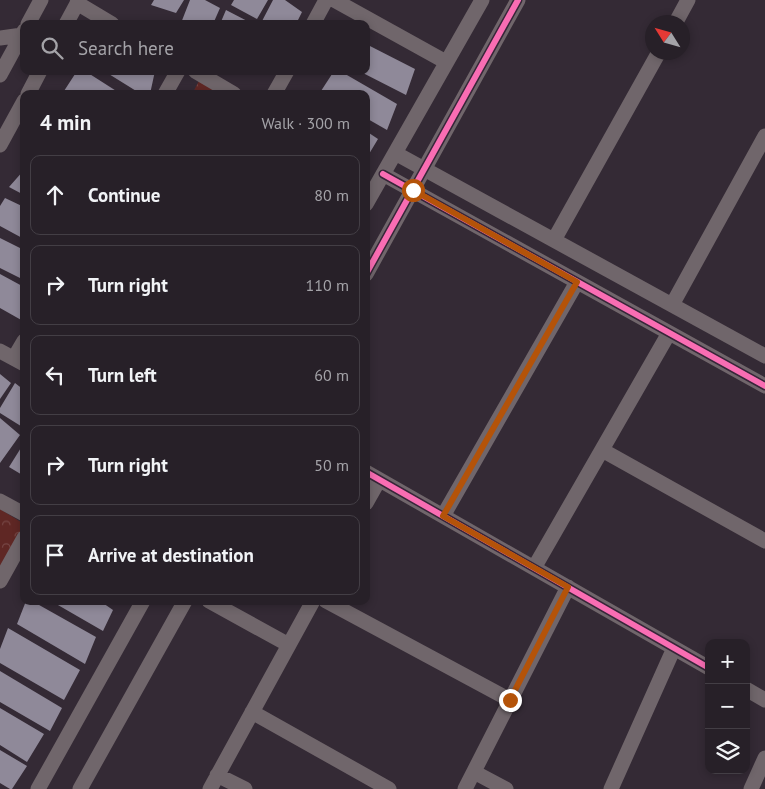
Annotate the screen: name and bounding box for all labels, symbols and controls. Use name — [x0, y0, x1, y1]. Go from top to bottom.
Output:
north arrow — [645, 15, 690, 60]
search box — [20, 20, 370, 75]
icon: search — [38, 34, 66, 62]
text: Search here — [78, 36, 174, 60]
text: 4 min — [40, 109, 91, 136]
text: Walk · 300 m — [261, 113, 350, 133]
route start — [402, 179, 425, 202]
icon: ahead — [41, 181, 69, 209]
text: Continue — [88, 183, 160, 207]
text: 80 m — [314, 185, 349, 205]
icon: right — [41, 271, 69, 299]
text: Turn right — [88, 273, 168, 297]
text: 110 m — [306, 275, 349, 295]
icon: left — [41, 361, 69, 389]
text: Turn left — [88, 363, 157, 387]
text: 60 m — [314, 365, 349, 385]
icon: right — [41, 451, 69, 479]
text: Turn right — [88, 453, 168, 477]
text: 50 m — [314, 455, 349, 475]
icon: arrive — [41, 541, 69, 569]
text: Arrive at destination — [88, 543, 254, 567]
map controls — [705, 639, 750, 774]
button: + — [705, 639, 750, 684]
button: − — [705, 684, 750, 729]
route end — [499, 689, 522, 712]
button: layers — [705, 729, 750, 774]

